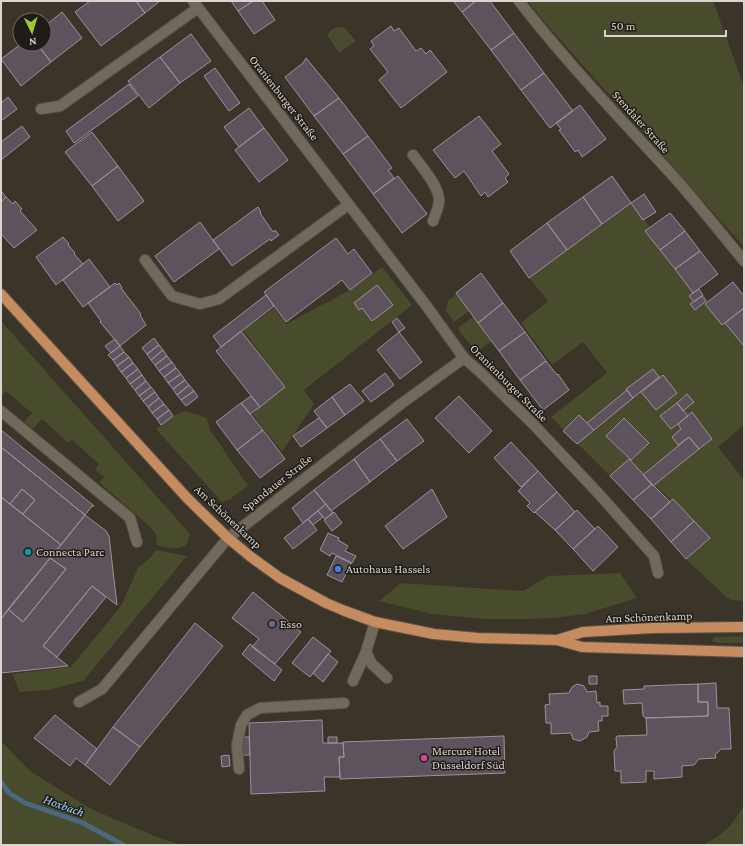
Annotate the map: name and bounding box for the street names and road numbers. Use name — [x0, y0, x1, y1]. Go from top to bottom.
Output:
street label: Oranienburger Straße — [246, 53, 322, 143]
street label: Stendaler Straße — [609, 88, 673, 156]
street label: Oranienburger Straße — [467, 341, 551, 425]
street label: Spandauer Straße — [239, 451, 315, 515]
street label: Am Schönenkamp — [191, 482, 265, 552]
street label: Am Schönenkamp — [605, 608, 693, 626]

